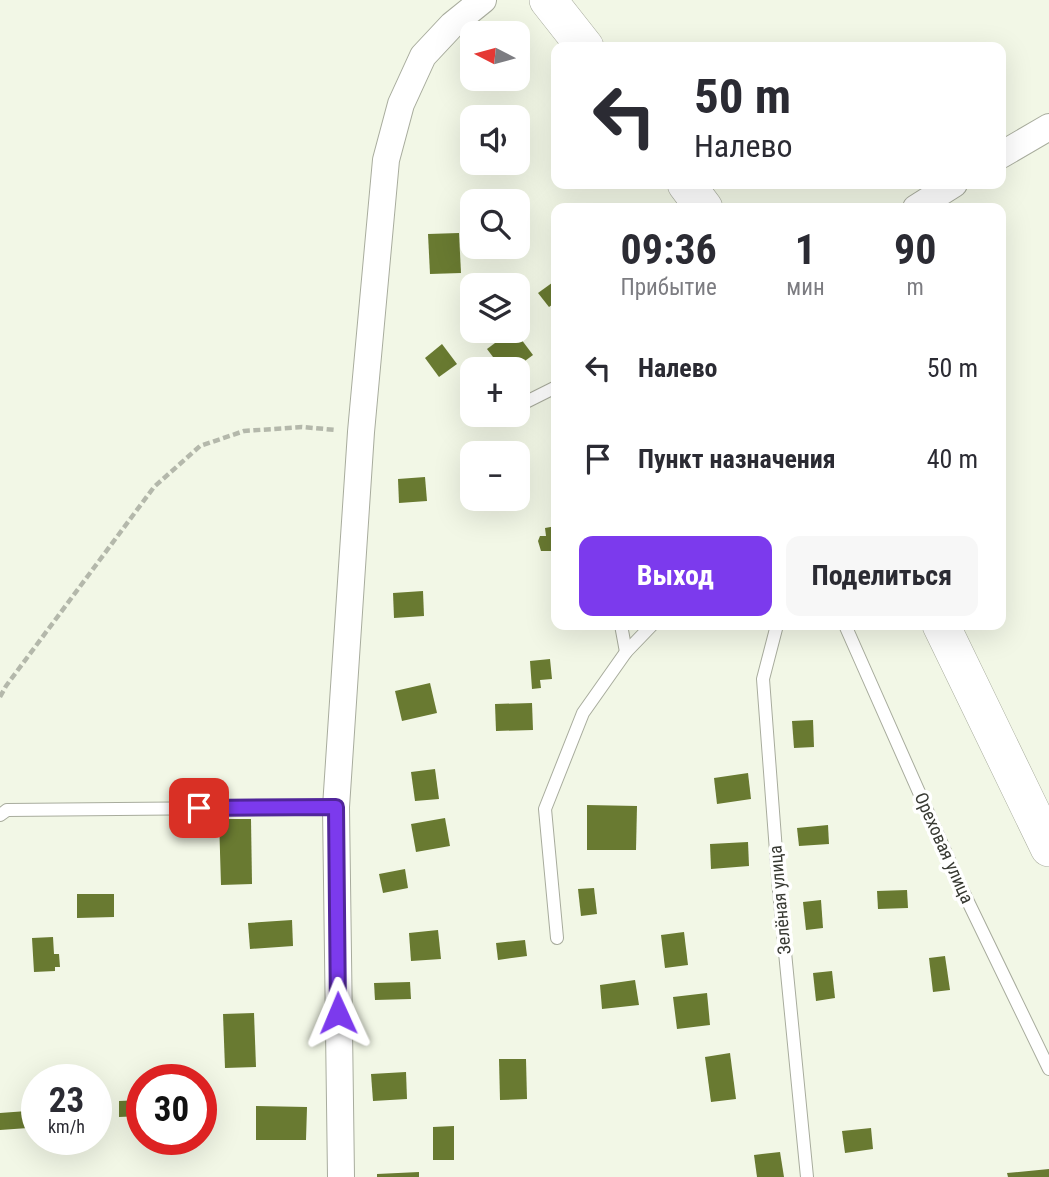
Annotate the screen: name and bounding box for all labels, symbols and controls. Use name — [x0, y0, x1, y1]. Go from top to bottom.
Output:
north arrow — [460, 21, 530, 91]
map controls — [460, 21, 530, 511]
text: 50 m — [694, 68, 791, 125]
icon: left — [579, 70, 670, 161]
button: sound — [460, 105, 530, 175]
text: Налево — [694, 127, 793, 165]
button: search — [460, 189, 530, 259]
text: 09:36 — [620, 225, 717, 274]
text: 1 — [795, 225, 816, 274]
text: 90 — [894, 225, 937, 274]
button: layers — [460, 273, 530, 343]
text: Прибытие — [620, 274, 717, 301]
text: мин — [786, 274, 825, 301]
text: m — [907, 274, 924, 301]
icon: left — [579, 349, 617, 387]
text: Налево — [638, 353, 718, 383]
text: 50 m — [927, 353, 978, 383]
button: + — [460, 357, 530, 427]
icon: arrive — [579, 440, 617, 478]
button: − — [460, 441, 530, 511]
text: Пункт назначения — [638, 444, 836, 474]
text: 40 m — [927, 444, 978, 474]
button: Выход — [579, 536, 772, 616]
button: Поделиться — [786, 536, 978, 616]
pin — [169, 778, 229, 838]
icon: arrive — [180, 789, 218, 827]
street label: Ореховая улица — [911, 789, 978, 906]
street label: Зелёная улица — [764, 845, 795, 956]
position arrow — [301, 976, 375, 1050]
speed limit sign: 30 — [126, 1064, 217, 1155]
text: 23 — [49, 1080, 84, 1121]
text: km/h — [48, 1116, 85, 1137]

